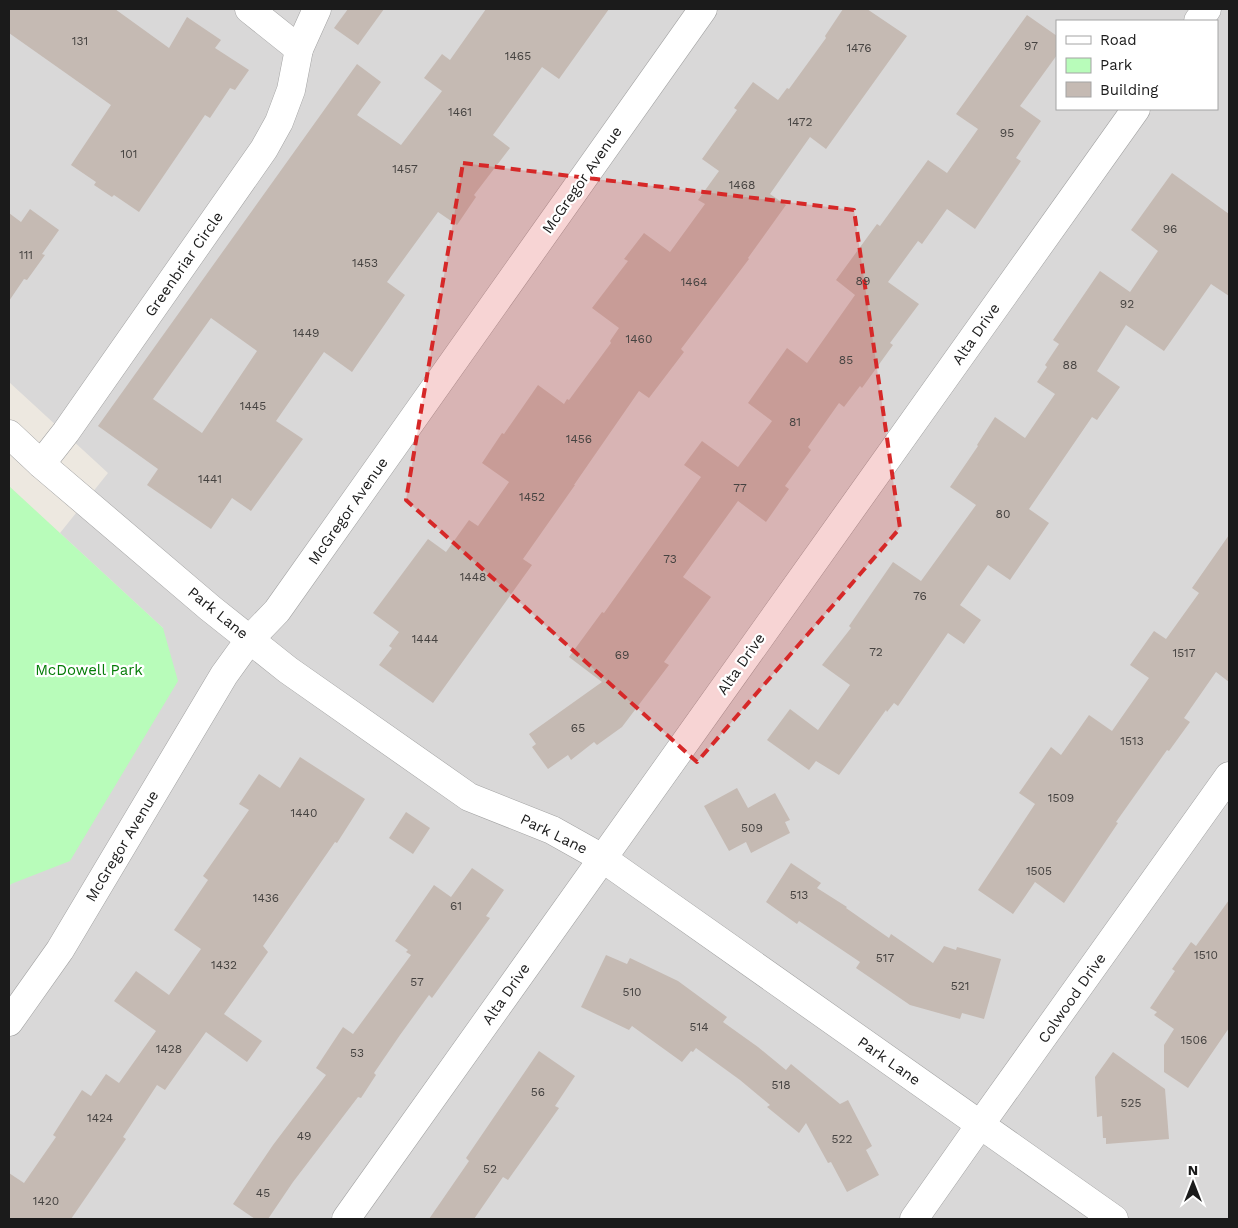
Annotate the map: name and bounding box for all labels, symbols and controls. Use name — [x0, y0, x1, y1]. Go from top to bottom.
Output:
legend — [1056, 20, 1218, 110]
text: Road — [1100, 31, 1137, 49]
house number: 131 — [72, 34, 88, 48]
house number: 97 — [1024, 39, 1038, 53]
house number: 1476 — [846, 41, 872, 55]
house number: 1465 — [505, 49, 531, 63]
text: Park — [1100, 56, 1133, 74]
text: Building — [1100, 81, 1158, 99]
house number: 1461 — [448, 105, 472, 119]
house number: 1472 — [787, 115, 813, 129]
street label: McGregor Avenue — [538, 123, 626, 237]
house number: 95 — [1000, 126, 1014, 140]
house number: 101 — [121, 147, 137, 161]
house number: 1457 — [392, 162, 418, 176]
house number: 1468 — [729, 178, 755, 192]
street label: Greenbriar Circle — [141, 208, 227, 320]
house number: 96 — [1163, 222, 1177, 236]
house number: 111 — [19, 248, 33, 262]
house number: 1453 — [352, 256, 378, 270]
house number: 89 — [856, 274, 870, 288]
house number: 1464 — [681, 275, 707, 289]
house number: 92 — [1120, 297, 1134, 311]
street label: Alta Drive — [948, 300, 1004, 368]
house number: 1449 — [293, 326, 319, 340]
house number: 1460 — [626, 332, 652, 346]
house number: 85 — [839, 353, 853, 367]
house number: 88 — [1063, 358, 1077, 372]
house number: 1445 — [240, 399, 266, 413]
house number: 81 — [789, 415, 801, 429]
house number: 1456 — [566, 432, 592, 446]
street label: McGregor Avenue — [304, 454, 392, 568]
house number: 1441 — [198, 472, 222, 486]
house number: 77 — [733, 481, 747, 495]
house number: 1452 — [519, 490, 545, 504]
house number: 80 — [996, 507, 1010, 521]
house number: 73 — [663, 552, 677, 566]
house number: 1448 — [460, 570, 486, 584]
street label: Park Lane — [184, 583, 252, 643]
house number: 76 — [913, 589, 927, 603]
street label: Alta Drive — [713, 630, 769, 698]
house number: 1444 — [412, 632, 438, 646]
house number: 72 — [869, 645, 883, 659]
house number: 1517 — [1172, 646, 1196, 660]
house number: 69 — [615, 648, 629, 662]
park label: McDowell Park — [35, 661, 143, 679]
house number: 65 — [571, 721, 585, 735]
house number: 1513 — [1120, 734, 1144, 748]
street label: McGregor Avenue — [82, 787, 162, 905]
house number: 1509 — [1048, 791, 1074, 805]
house number: 1440 — [291, 806, 317, 820]
street label: Park Lane — [517, 810, 591, 858]
house number: 509 — [741, 821, 763, 835]
house number: 1505 — [1026, 864, 1052, 878]
house number: 513 — [790, 888, 808, 902]
house number: 1436 — [253, 891, 279, 905]
house number: 61 — [450, 899, 462, 913]
house number: 1510 — [1194, 948, 1218, 962]
street label: Colwood Drive — [1034, 950, 1110, 1046]
house number: 517 — [876, 951, 894, 965]
house number: 1432 — [211, 958, 237, 972]
street label: Alta Drive — [478, 960, 534, 1028]
house number: 57 — [410, 975, 424, 989]
house number: 521 — [951, 979, 969, 993]
house number: 510 — [622, 985, 642, 999]
house number: 514 — [690, 1020, 709, 1034]
street label: Park Lane — [854, 1033, 924, 1089]
house number: 1506 — [1181, 1033, 1207, 1047]
house number: 1428 — [156, 1042, 182, 1056]
house number: 53 — [350, 1046, 364, 1060]
house number: 518 — [771, 1078, 791, 1092]
house number: 56 — [531, 1085, 545, 1099]
house number: 525 — [1121, 1096, 1141, 1110]
house number: 1424 — [87, 1111, 113, 1125]
house number: 49 — [297, 1129, 311, 1143]
house number: 522 — [832, 1132, 852, 1146]
north arrow — [1168, 1158, 1218, 1208]
house number: 52 — [483, 1162, 497, 1176]
text: N — [1188, 1162, 1198, 1178]
house number: 45 — [256, 1186, 270, 1200]
house number: 1420 — [33, 1194, 59, 1208]

